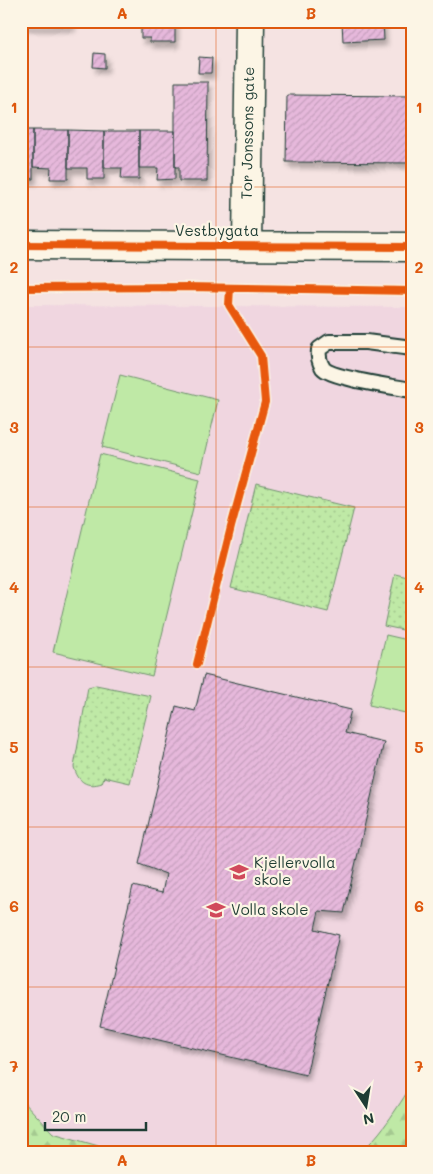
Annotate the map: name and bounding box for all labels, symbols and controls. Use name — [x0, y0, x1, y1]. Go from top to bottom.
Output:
text: A — [116, 2, 128, 23]
text: B — [306, 2, 316, 23]
street label: Tor Jonssons gate — [236, 66, 258, 200]
text: 1 — [10, 96, 18, 117]
text: 1 — [415, 96, 423, 117]
street label: Vestbygata — [175, 220, 259, 240]
text: 2 — [10, 256, 19, 277]
text: 2 — [415, 256, 424, 277]
text: 3 — [9, 416, 19, 437]
text: 3 — [414, 416, 424, 437]
text: 4 — [9, 576, 19, 597]
text: 4 — [414, 576, 424, 597]
text: 5 — [9, 736, 19, 757]
text: 5 — [414, 736, 424, 757]
place label: Kjellervolla skole — [254, 852, 335, 889]
school or university icon: Kjellervolla skole — [228, 861, 250, 883]
text: 6 — [9, 895, 19, 916]
text: 6 — [414, 895, 424, 916]
school or university icon: Volla skole — [205, 899, 227, 921]
place label: Volla skole — [231, 899, 308, 919]
text: 7 — [10, 1055, 19, 1076]
text: 7 — [415, 1055, 424, 1076]
north arrow — [340, 1082, 390, 1132]
scale bar — [45, 1099, 146, 1131]
text: 20 m — [52, 1106, 86, 1126]
text: N — [362, 1109, 376, 1130]
text: A — [116, 1149, 128, 1170]
text: B — [306, 1149, 316, 1170]

